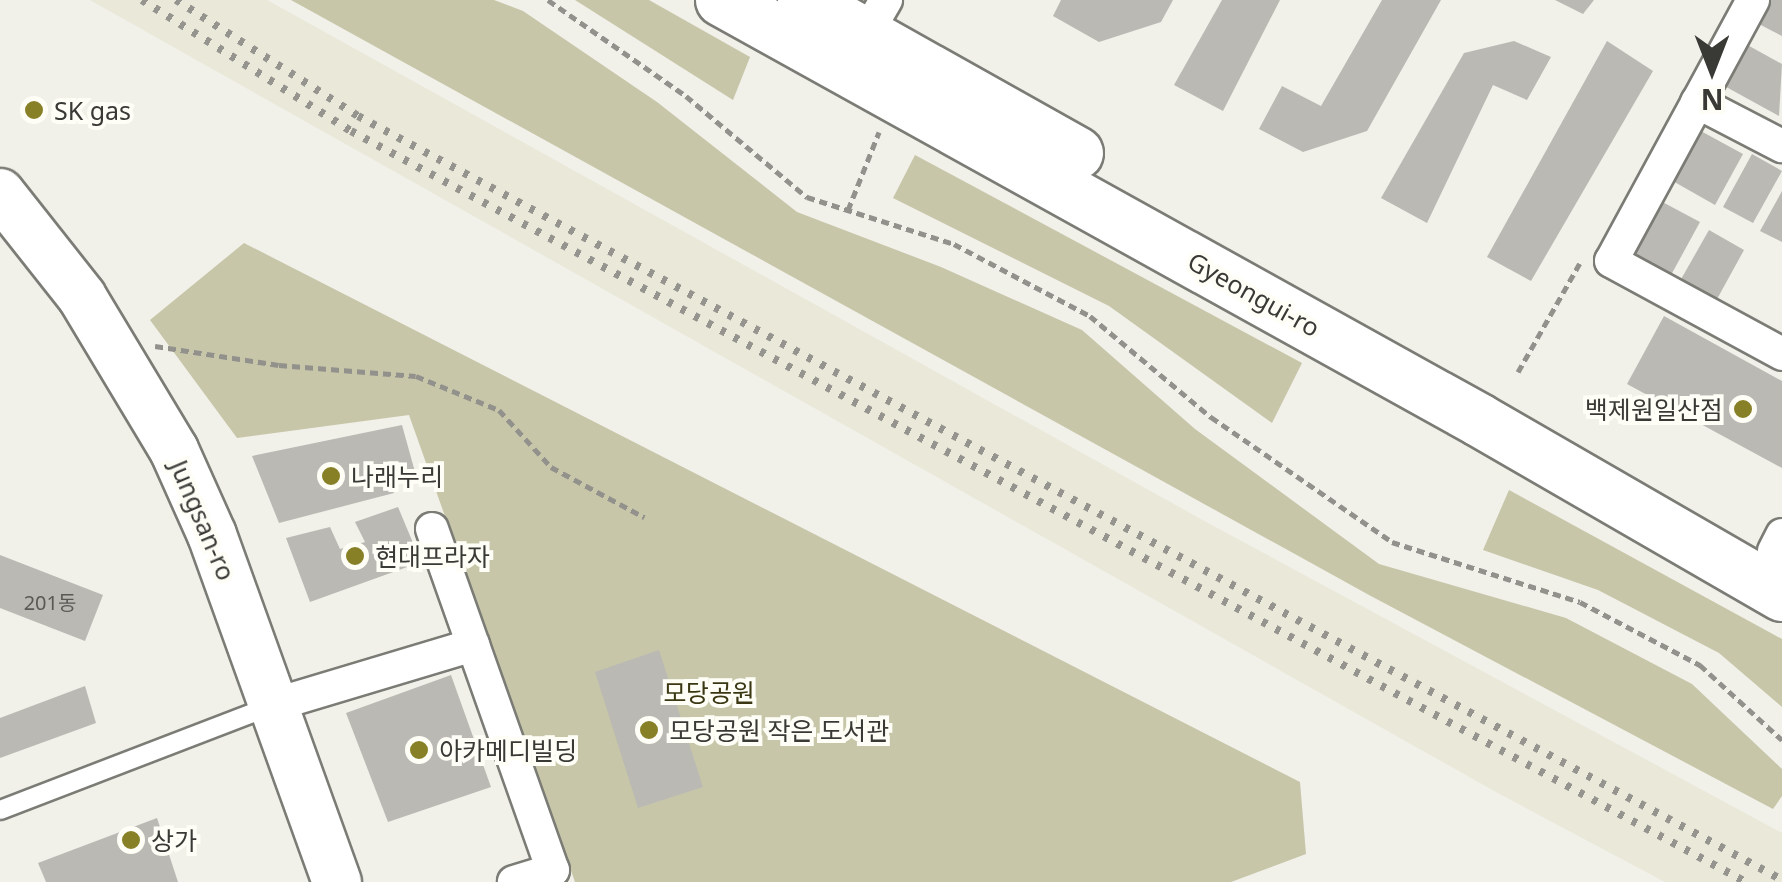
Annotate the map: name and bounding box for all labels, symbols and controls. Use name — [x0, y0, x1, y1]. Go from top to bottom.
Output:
north arrow — [1662, 20, 1762, 120]
text: N — [1701, 81, 1723, 119]
place label: SK gas — [54, 95, 131, 125]
marker: SK gas — [23, 99, 45, 121]
street label: Gyeongui-ro — [1183, 246, 1325, 342]
place label: 백제원일산점 — [1585, 394, 1723, 424]
marker: 백제원일산점 — [1732, 398, 1754, 420]
street label: Jungsan-ro — [164, 455, 242, 585]
place label: 나래누리 — [351, 461, 443, 491]
marker: 나래누리 — [320, 465, 342, 487]
place label: 현대프라자 — [375, 541, 490, 571]
marker: 현대프라자 — [344, 545, 366, 567]
house number: 201동 — [24, 590, 76, 614]
park label: 모당공원 — [663, 677, 755, 707]
place label: 모당공원 작은 도서관 — [669, 715, 889, 745]
marker: 모당공원 작은 도서관 — [638, 719, 660, 741]
place label: 아카메디빌딩 — [439, 735, 577, 765]
marker: 아카메디빌딩 — [408, 739, 430, 761]
place label: 상가 — [151, 825, 197, 855]
marker: 상가 — [120, 829, 142, 851]

